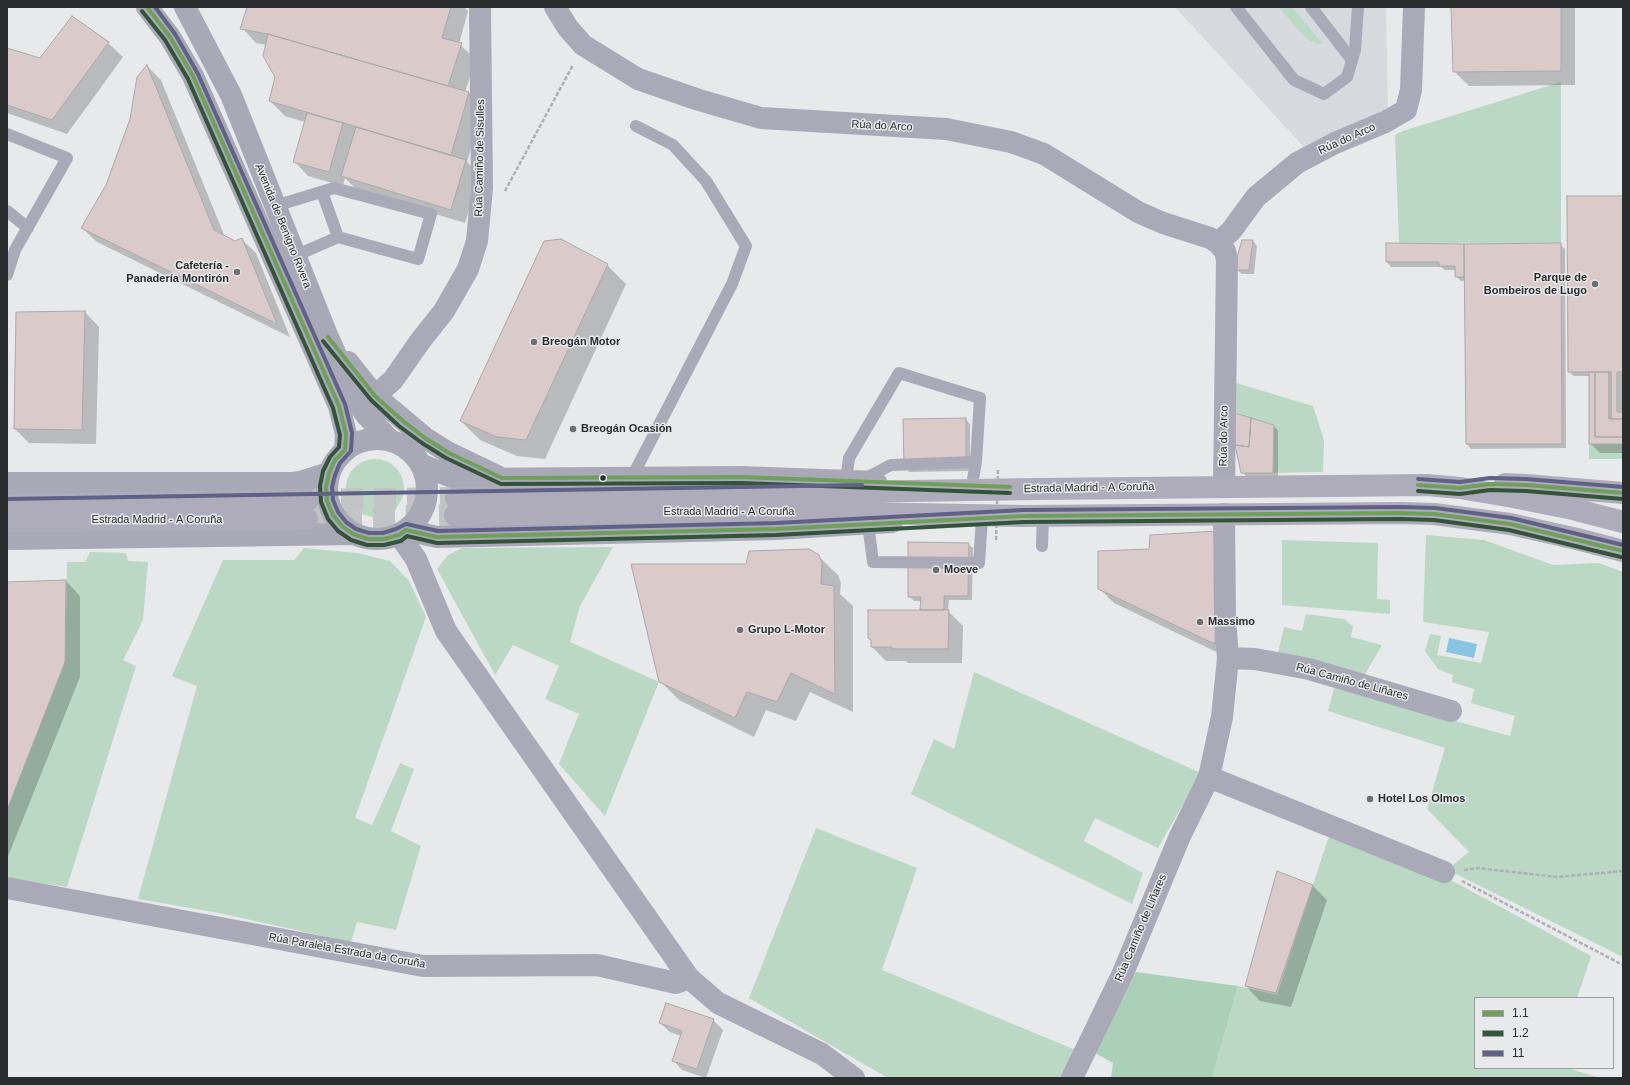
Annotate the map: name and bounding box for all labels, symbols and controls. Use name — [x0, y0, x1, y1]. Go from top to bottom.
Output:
street label: Rúa Camiño de Sisulles — [472, 99, 488, 217]
street label: Rúa do Arco — [851, 118, 913, 134]
street label: Rúa do Arco — [1316, 121, 1378, 157]
street label: Avenida de Benigno Rivera — [252, 162, 314, 290]
place label: Cafetería - Panadería Montirón — [126, 259, 229, 285]
marker: Cafetería - Panadería Montirón — [232, 267, 242, 277]
place label: Parque de Bombeiros de Lugo — [1484, 271, 1587, 297]
marker: Parque de Bombeiros de Lugo — [1590, 279, 1600, 289]
place label: Breogán Motor — [542, 335, 620, 349]
marker: Breogán Motor — [529, 337, 539, 347]
street label: Rúa do Arco — [1217, 405, 1231, 467]
place label: Breogán Ocasión — [581, 422, 672, 436]
marker: Breogán Ocasión — [568, 424, 578, 434]
unlabelled marker — [598, 473, 608, 483]
street label: Estrada Madrid - A Coruña — [1023, 480, 1155, 496]
street label: Estrada Madrid - A Coruña — [664, 505, 794, 519]
street label: Estrada Madrid - A Coruña — [92, 513, 222, 527]
place label: Moeve — [944, 563, 978, 577]
marker: Moeve — [931, 565, 941, 575]
place label: Massimo — [1208, 615, 1255, 629]
marker: Massimo — [1195, 617, 1205, 627]
place label: Grupo L-Motor — [748, 623, 825, 637]
marker: Grupo L-Motor — [735, 625, 745, 635]
street label: Rúa Camiño de Liñares — [1294, 661, 1410, 703]
place label: Hotel Los Olmos — [1378, 792, 1465, 806]
marker: Hotel Los Olmos — [1365, 794, 1375, 804]
street label: Rúa Camiño de Liñares — [1112, 872, 1170, 984]
street label: Rúa Paralela Estrada da Coruña — [268, 931, 426, 971]
legend — [1474, 997, 1614, 1069]
text: 1.1 — [1512, 1006, 1529, 1020]
text: 1.2 — [1512, 1026, 1529, 1040]
text: 11 — [1512, 1046, 1524, 1060]

